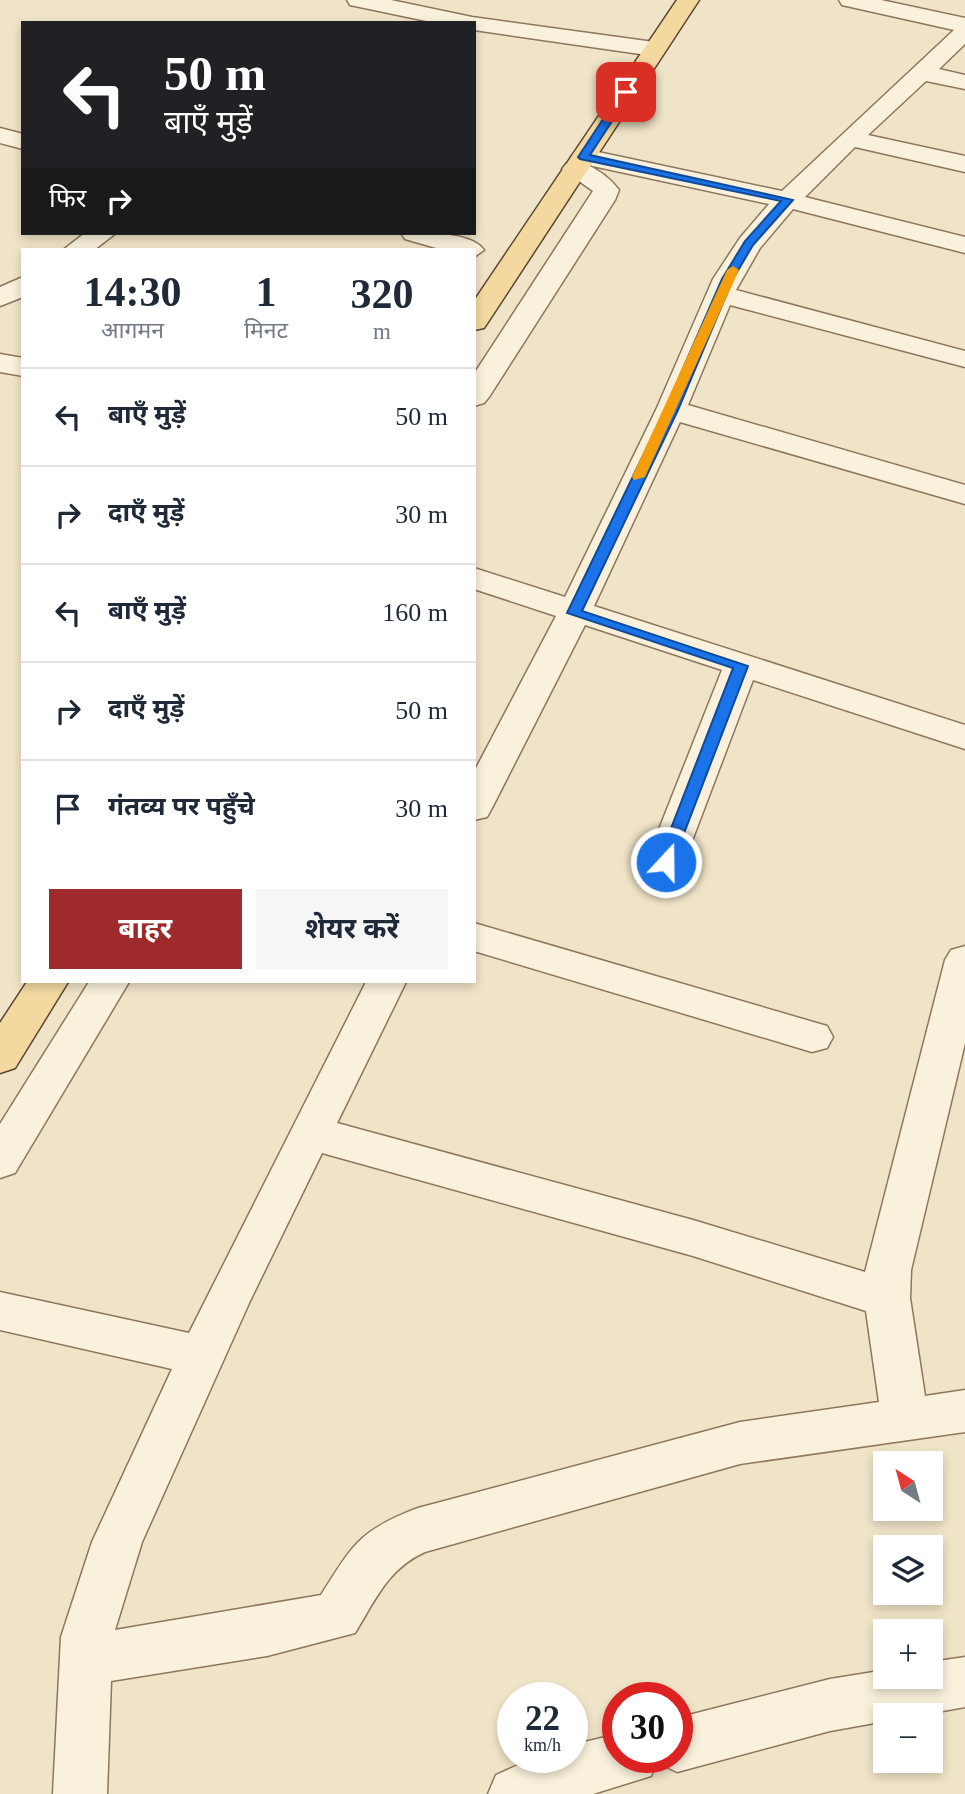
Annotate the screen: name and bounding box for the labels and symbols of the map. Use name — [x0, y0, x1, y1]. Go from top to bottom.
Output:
pin — [596, 62, 656, 122]
position arrow — [629, 825, 703, 899]
north arrow — [873, 1451, 943, 1521]
speed limit sign: 30 — [602, 1682, 693, 1773]

